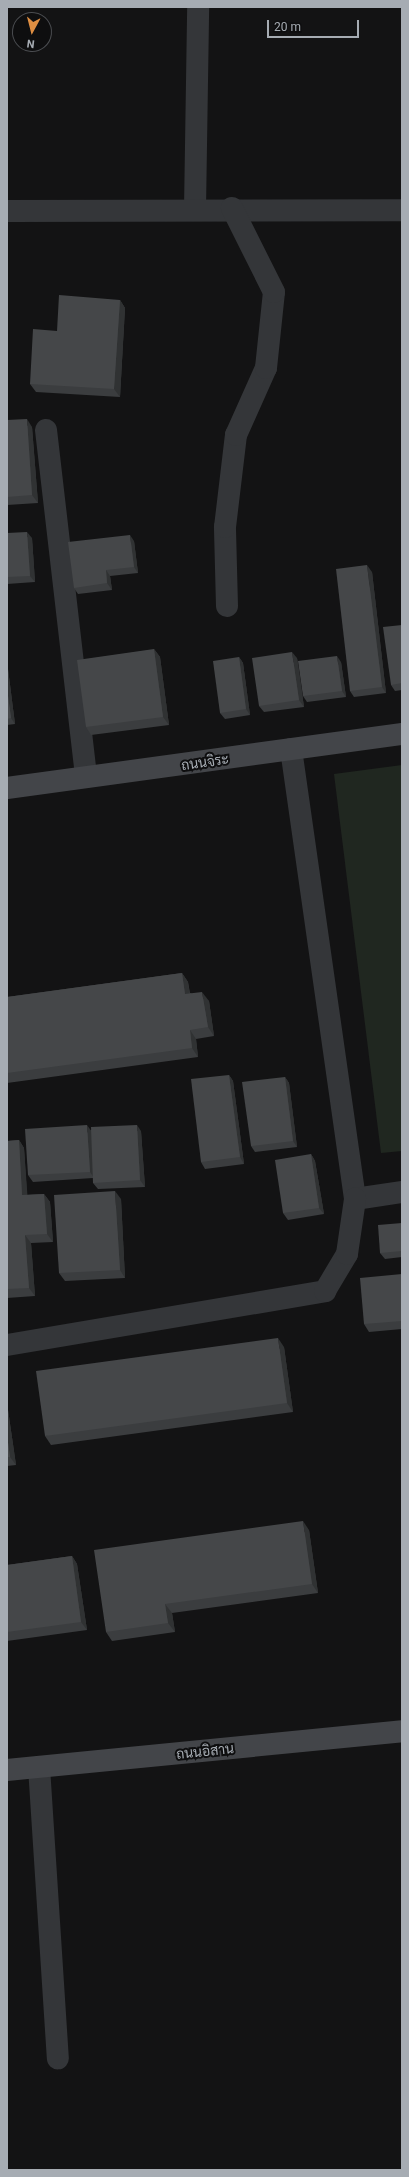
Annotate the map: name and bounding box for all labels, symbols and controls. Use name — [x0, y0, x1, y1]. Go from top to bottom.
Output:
north arrow — [12, 12, 52, 52]
scale bar — [269, 12, 361, 38]
text: 20 m — [274, 20, 301, 34]
text: N — [26, 36, 35, 50]
street label: ถนนจิระ — [180, 750, 230, 774]
street label: ถนนอิสาน — [175, 1740, 235, 1762]

